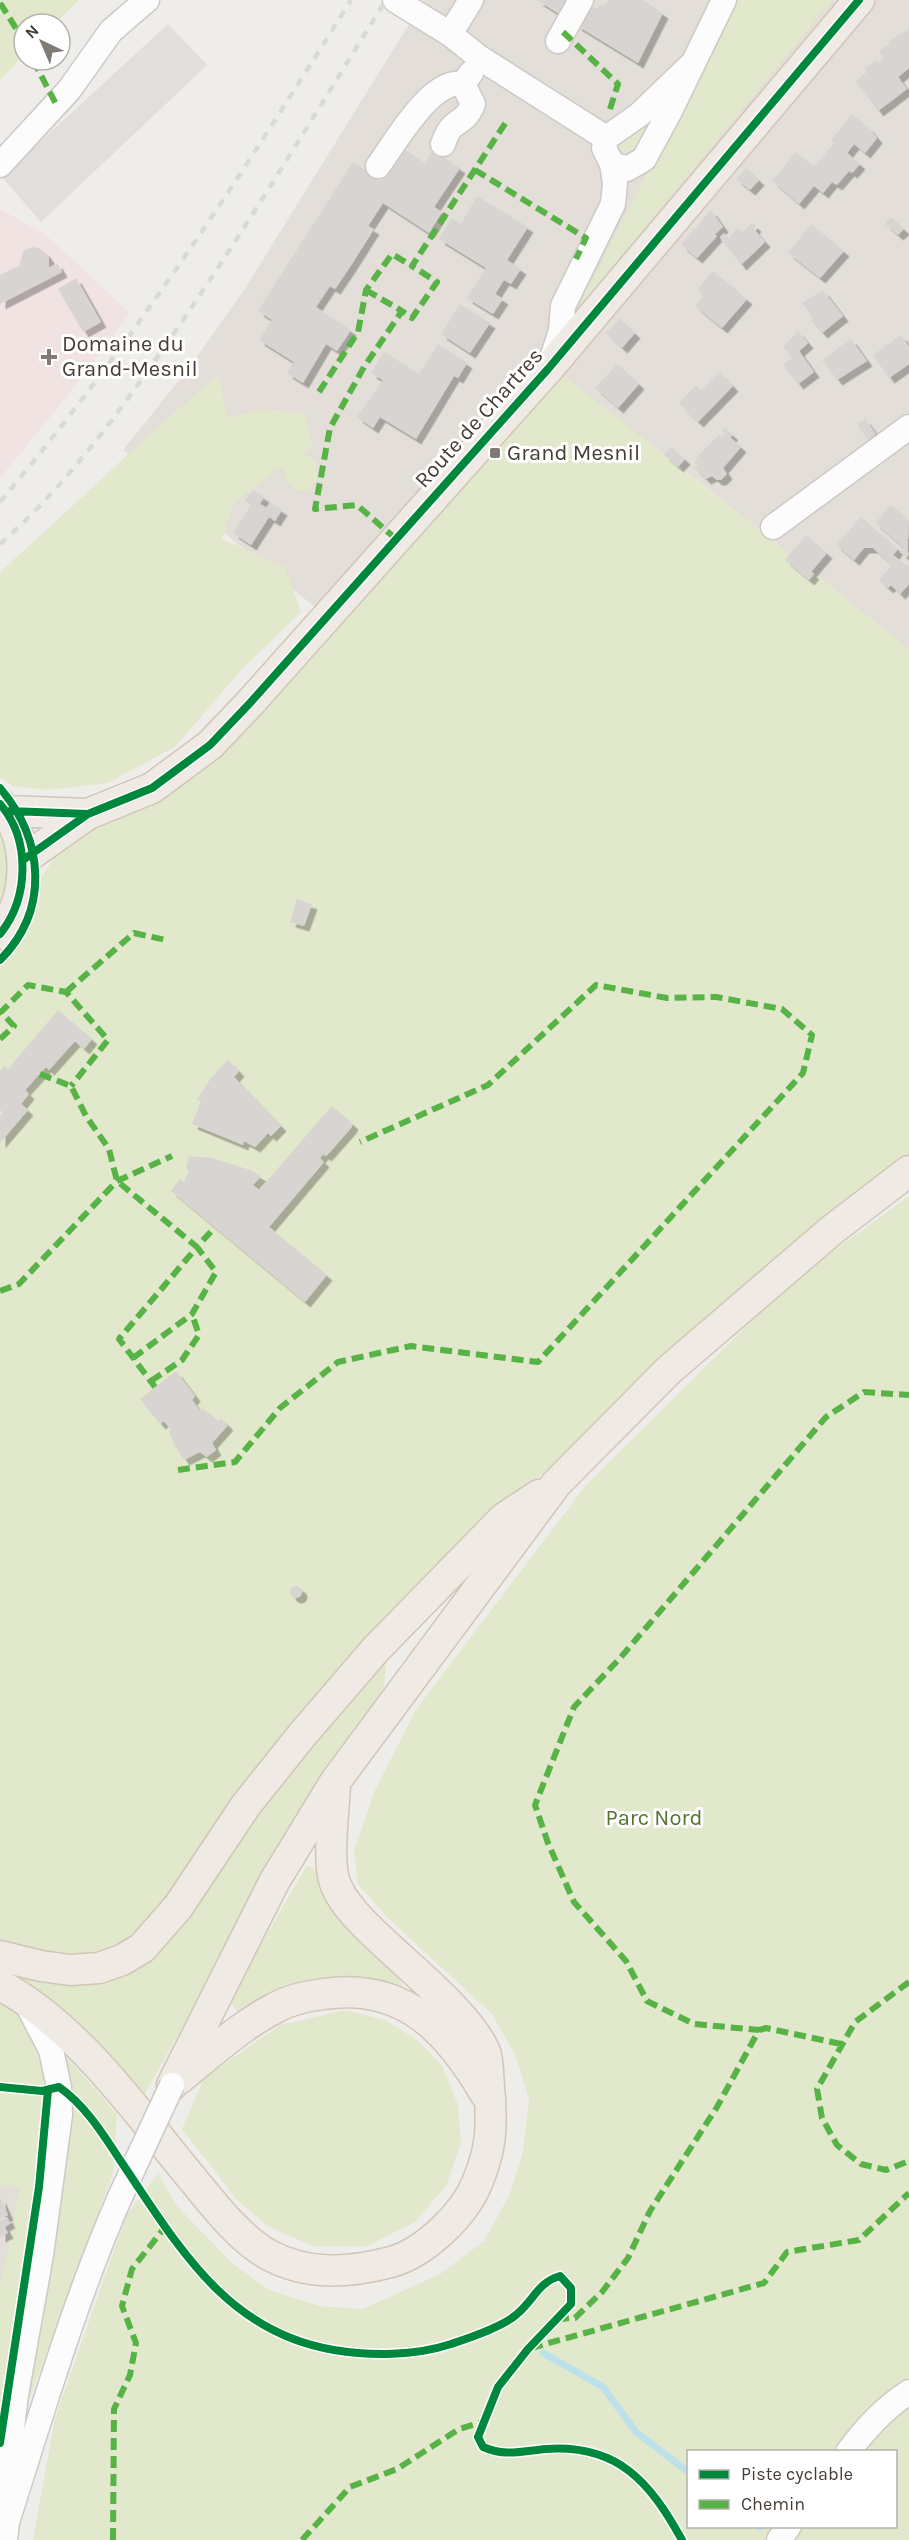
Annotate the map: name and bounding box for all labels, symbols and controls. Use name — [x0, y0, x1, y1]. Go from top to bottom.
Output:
north arrow — [12, 12, 72, 72]
text: N — [21, 21, 43, 42]
place label: Domaine du Grand-Mesnil — [62, 331, 198, 382]
street label: Route de Chartres — [409, 343, 549, 493]
marker: Domaine du Grand-Mesnil — [40, 348, 58, 366]
place label: Grand Mesnil — [507, 440, 640, 466]
marker: Grand Mesnil — [488, 446, 502, 460]
park label: Parc Nord — [606, 1805, 702, 1831]
legend — [687, 2450, 897, 2528]
text: Piste cyclable — [741, 2463, 853, 2485]
text: Chemin — [741, 2493, 805, 2515]

